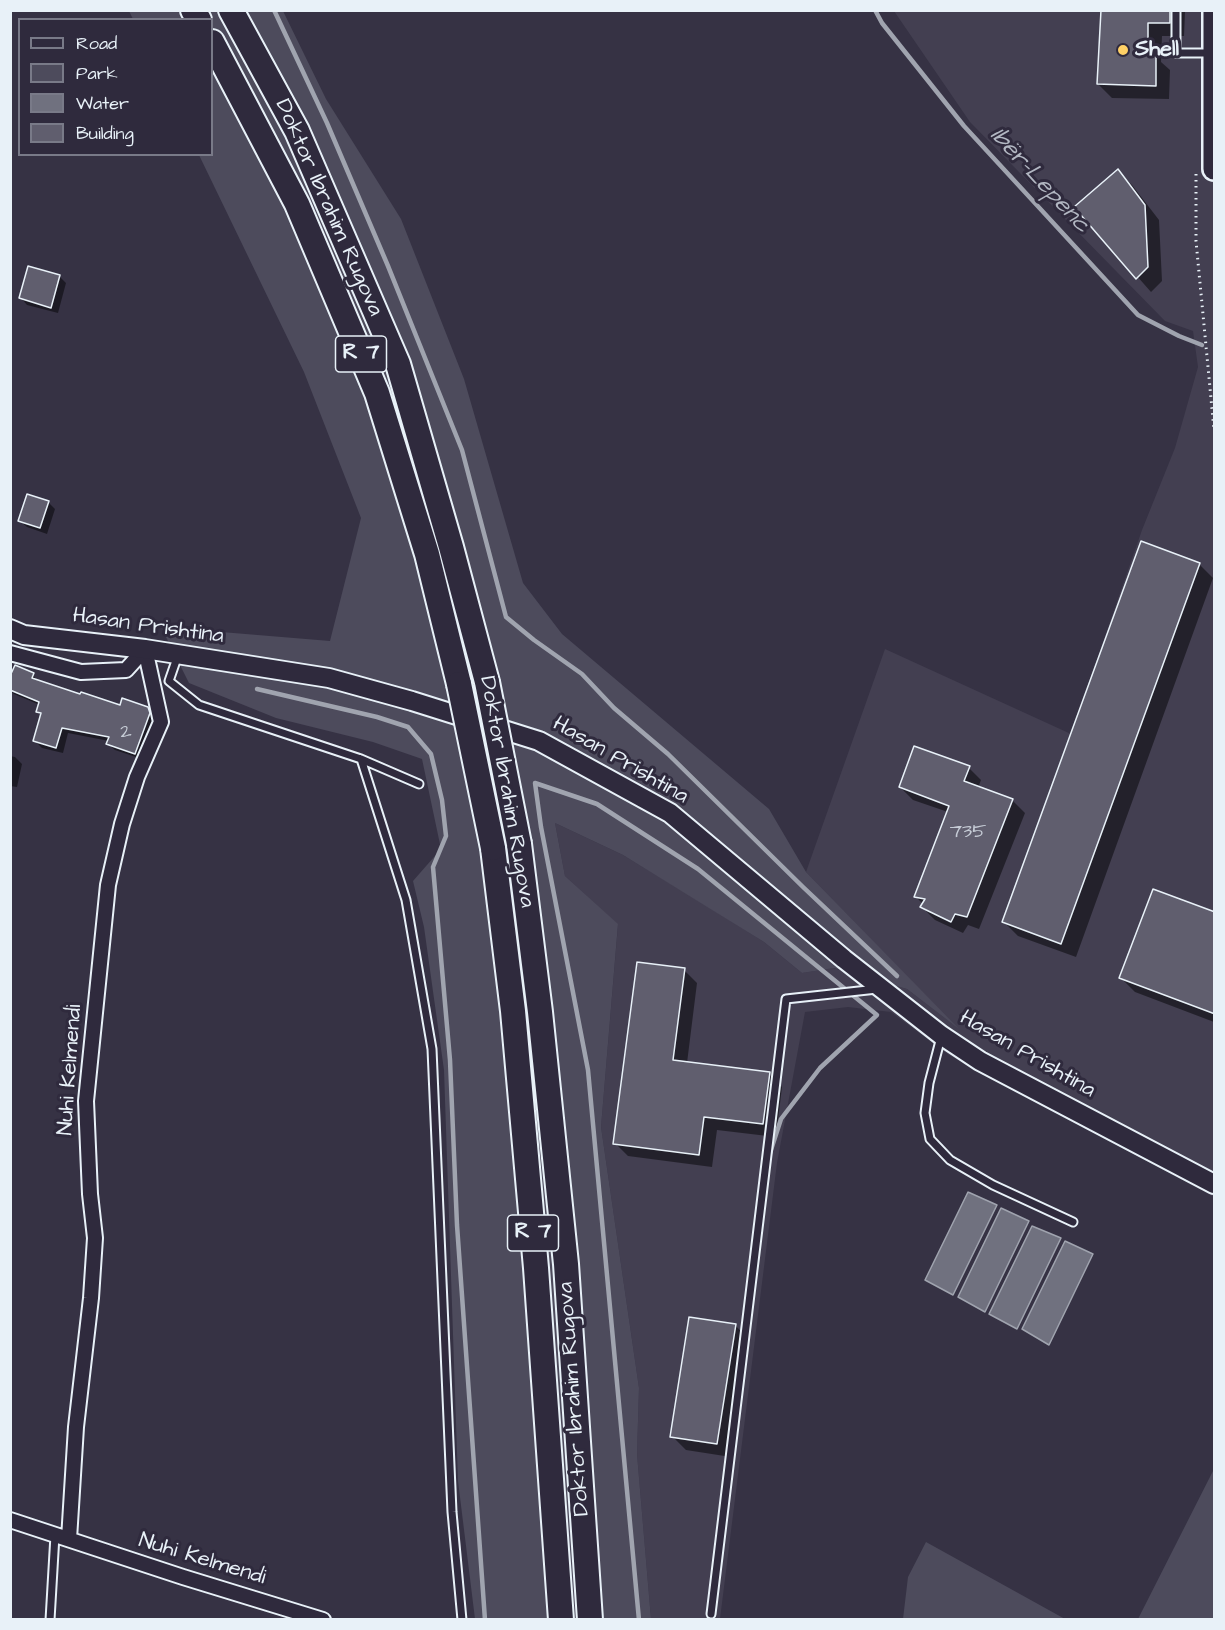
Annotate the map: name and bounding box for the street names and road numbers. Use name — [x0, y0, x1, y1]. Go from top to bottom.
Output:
street label: Doktor Ibrahim Rugova — [268, 95, 388, 321]
road number: R 7 — [336, 336, 386, 372]
street label: Hasan Prishtina — [71, 603, 225, 651]
street label: Doktor Ibrahim Rugova — [473, 674, 539, 910]
street label: Hasan Prishtina — [547, 711, 693, 811]
street label: Nuhi Kelmendi — [53, 1004, 89, 1136]
street label: Hasan Prishtina — [954, 1005, 1100, 1105]
road number: R 7 — [508, 1215, 558, 1251]
street label: Doktor Ibrahim Rugova — [554, 1281, 596, 1517]
street label: Nuhi Kelmendi — [135, 1528, 269, 1592]

